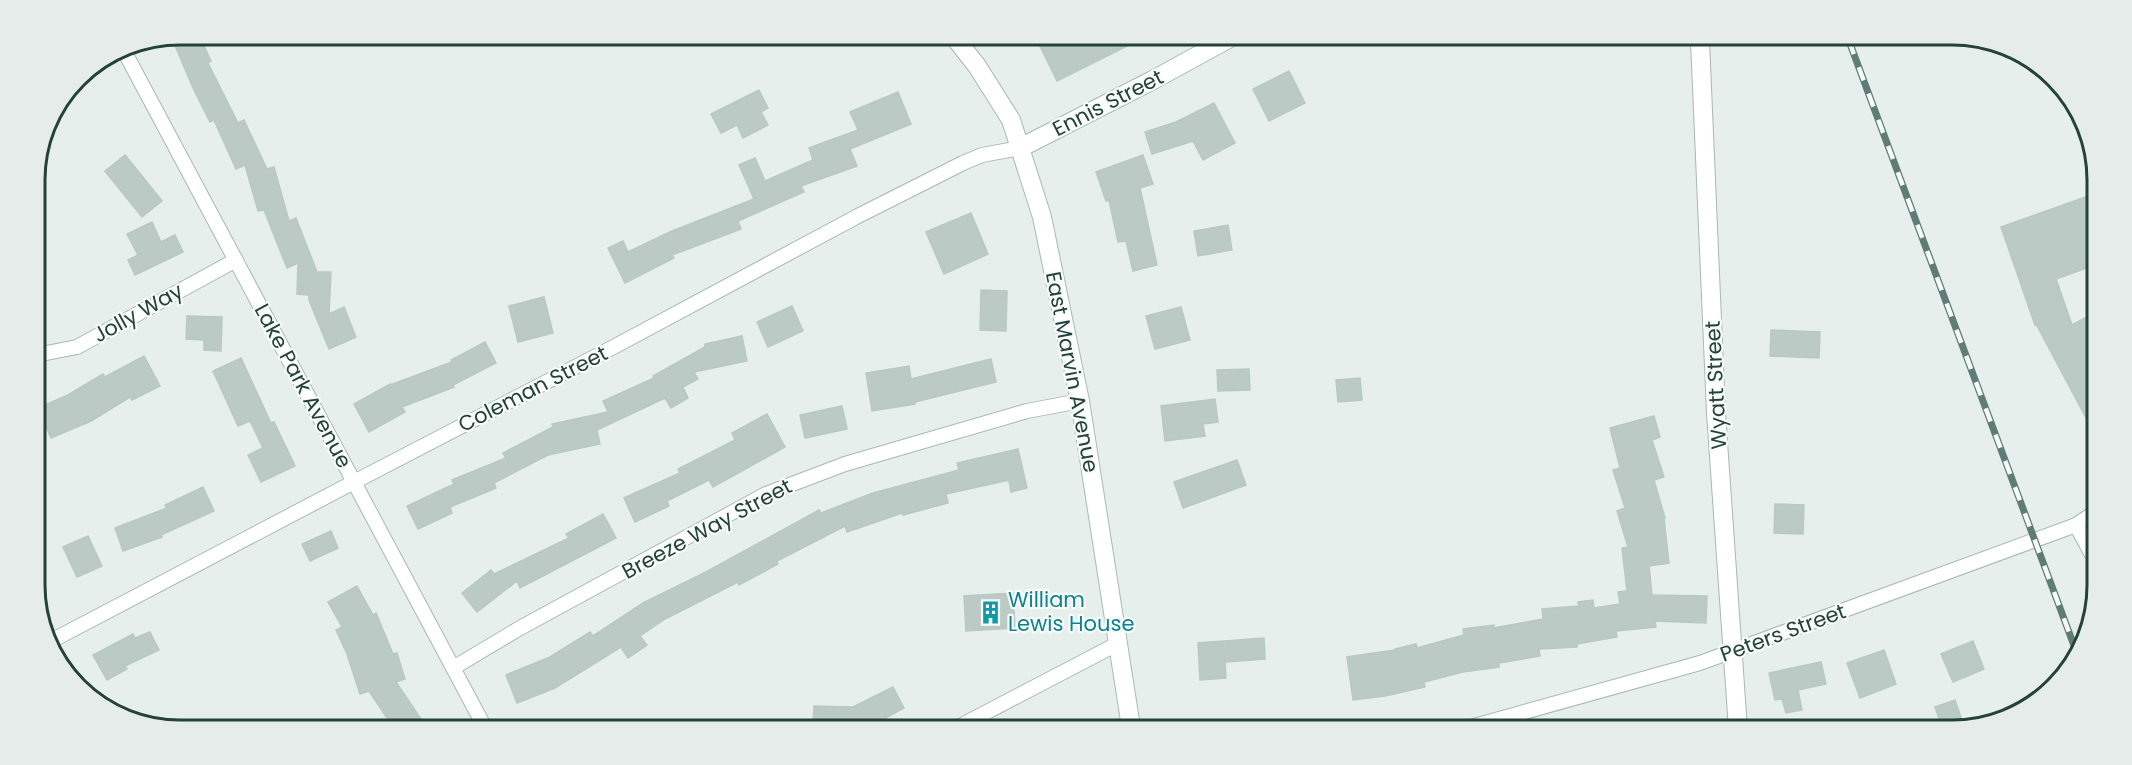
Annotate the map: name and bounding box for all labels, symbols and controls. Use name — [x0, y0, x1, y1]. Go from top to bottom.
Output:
street label: Ennis Street — [1047, 62, 1168, 143]
street label: East Marvin Avenue — [1039, 269, 1106, 475]
street label: Jolly Way — [87, 276, 188, 349]
street label: Lake Park Avenue — [248, 299, 359, 473]
street label: Wyatt Street — [1698, 320, 1733, 450]
street label: Coleman Street — [453, 338, 613, 439]
street label: Breeze Way Street — [617, 471, 797, 586]
place label: William Lewis House — [1008, 585, 1134, 638]
street label: Peters Street — [1716, 596, 1850, 669]
building icon: William Lewis House — [977, 599, 1003, 625]

